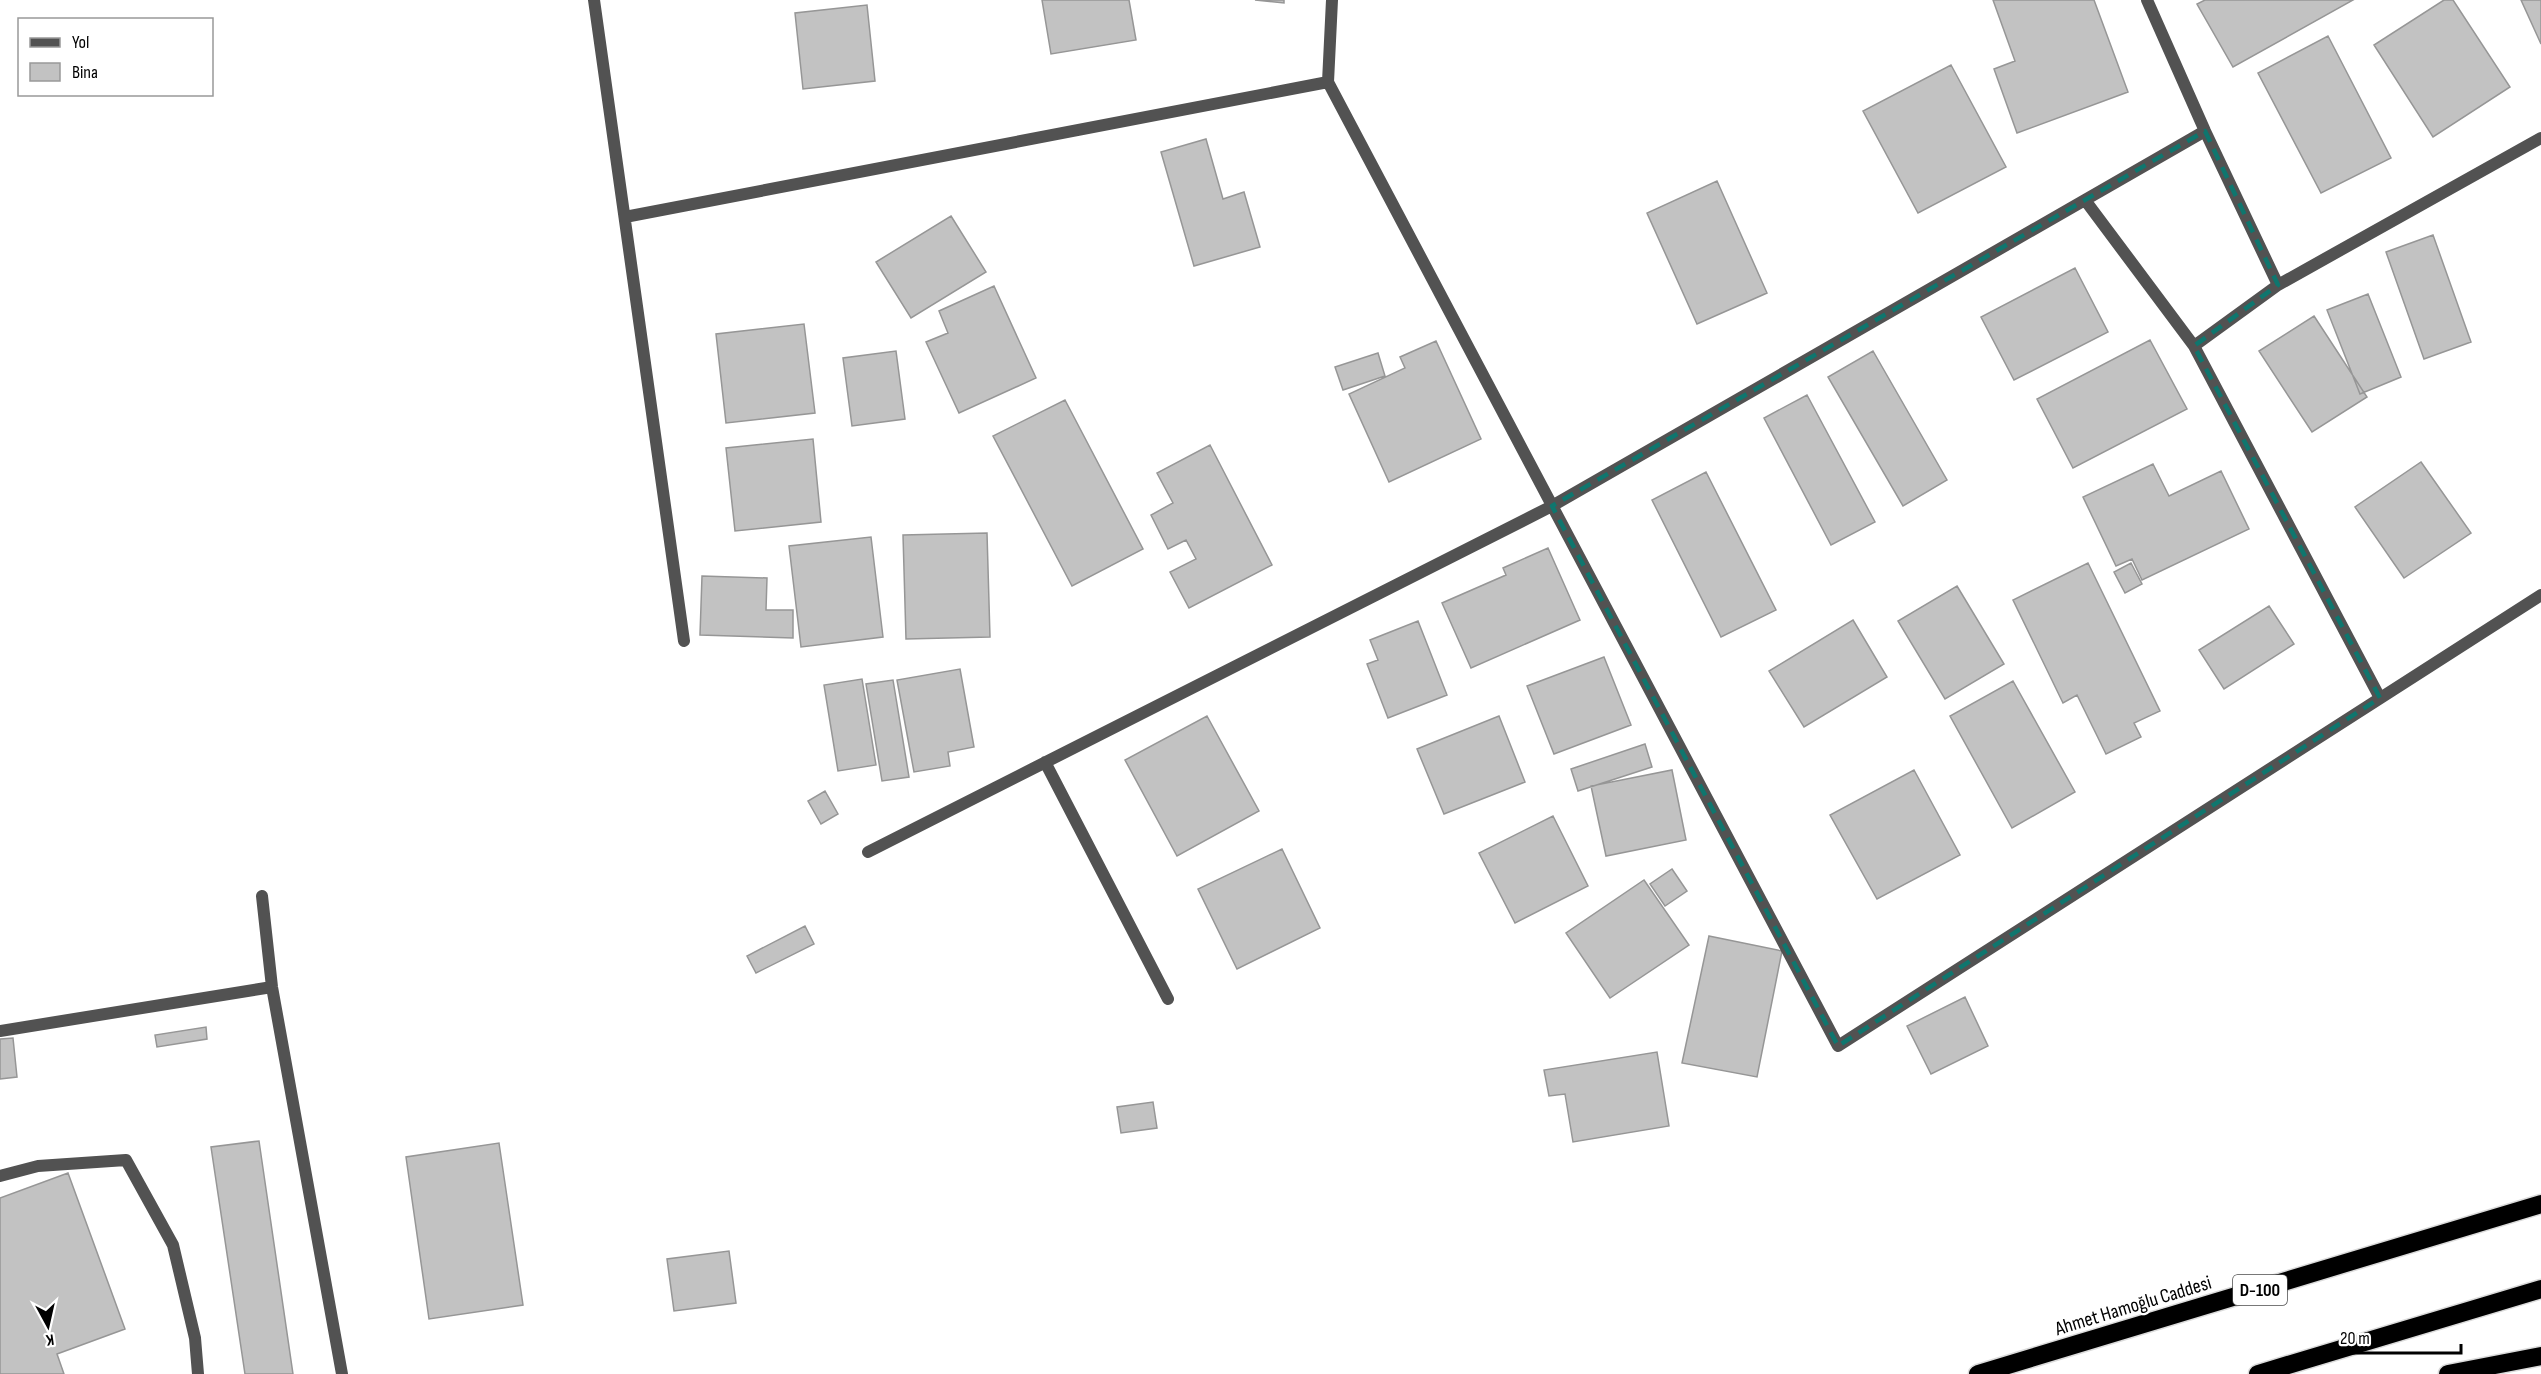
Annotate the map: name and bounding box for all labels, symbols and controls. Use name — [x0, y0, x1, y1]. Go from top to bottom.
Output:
legend — [18, 18, 213, 96]
text: Yol — [72, 32, 89, 53]
text: Bina — [72, 62, 98, 83]
street label: Ahmet Hamoğlu Caddesi — [2051, 1271, 2214, 1341]
road number: D-100 — [2233, 1275, 2287, 1305]
north arrow — [18, 1296, 78, 1356]
scale bar — [2331, 1317, 2462, 1355]
text: 20 m — [2340, 1328, 2370, 1349]
text: K — [45, 1329, 55, 1349]

